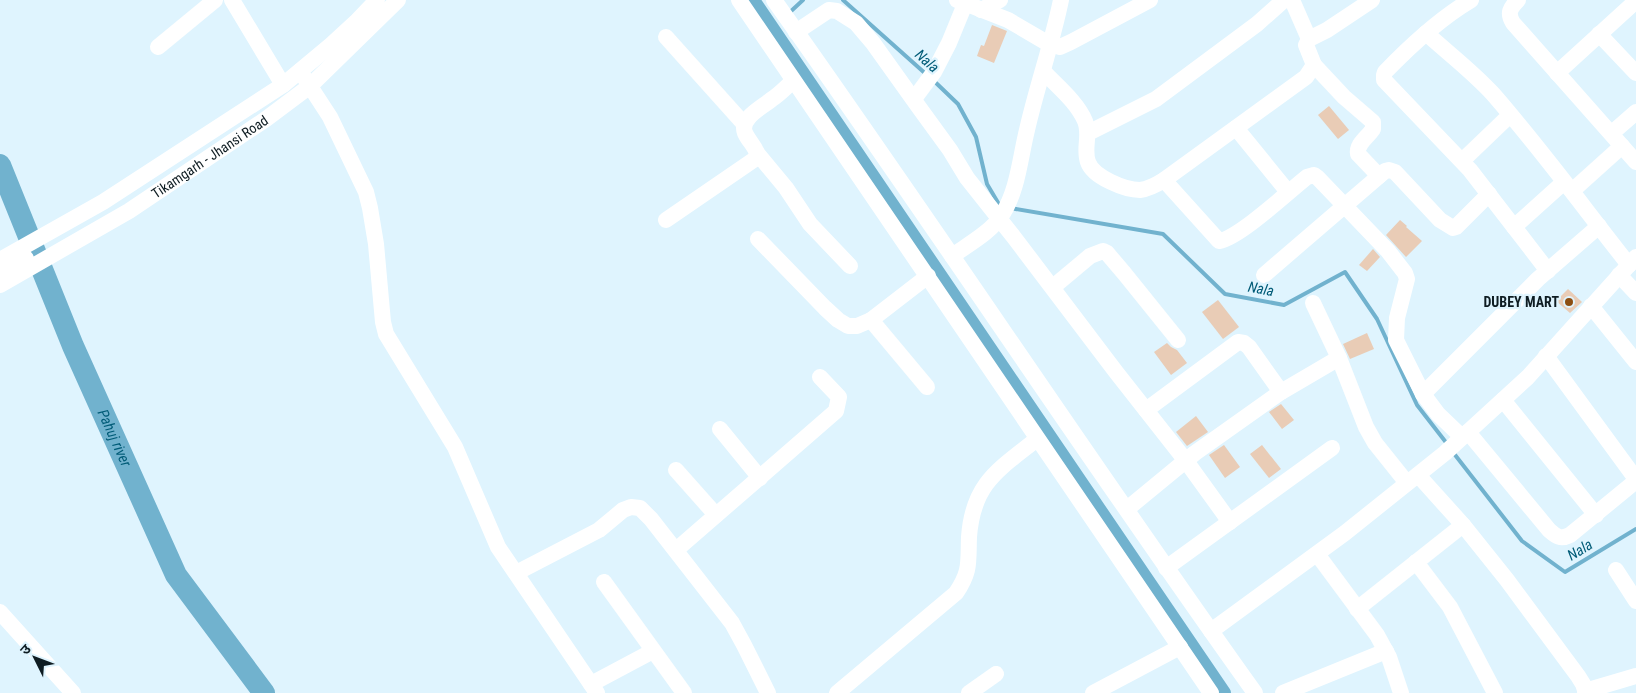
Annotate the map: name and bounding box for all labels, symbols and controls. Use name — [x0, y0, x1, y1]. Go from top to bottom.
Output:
water label: Nala — [911, 46, 943, 77]
street label: Tikamgarh - Jhansi Road — [149, 112, 271, 202]
water label: Nala — [1246, 278, 1276, 300]
place label: DUBEY MART — [1483, 294, 1559, 310]
marker: DUBEY MART — [1563, 296, 1575, 308]
water label: Pahuj river — [94, 406, 135, 470]
water label: Nala — [1564, 536, 1596, 564]
north arrow — [10, 633, 60, 683]
text: उ — [17, 640, 35, 658]

